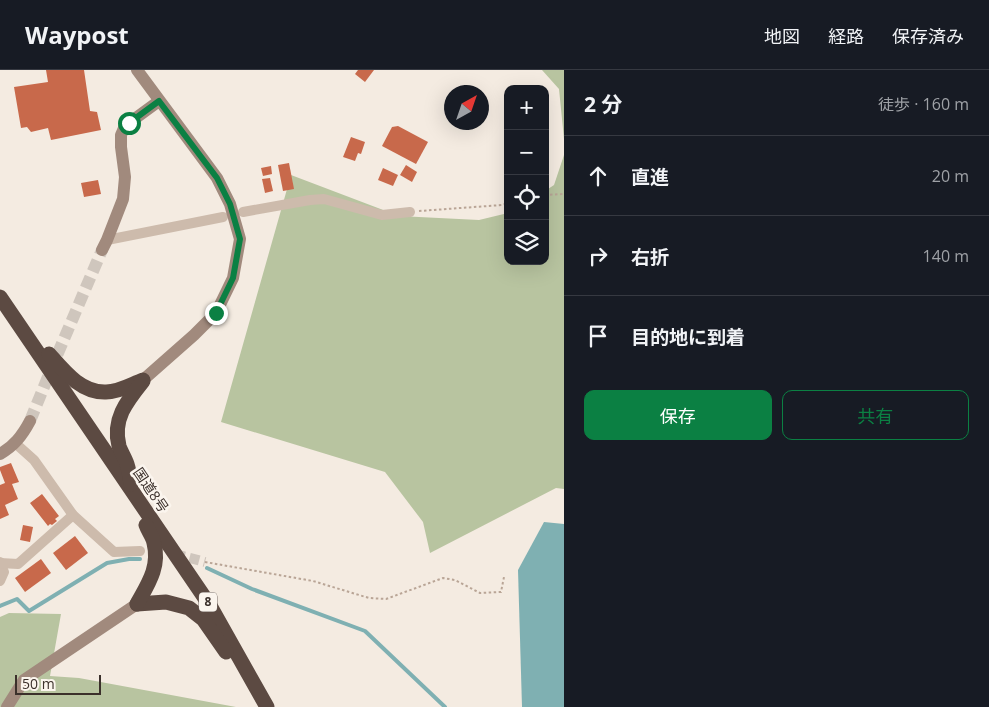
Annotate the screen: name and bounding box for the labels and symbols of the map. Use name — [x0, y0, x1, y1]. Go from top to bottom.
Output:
north arrow — [444, 85, 489, 130]
route start — [118, 112, 141, 135]
route end — [205, 302, 228, 325]
street label: 国道8号 — [130, 464, 173, 516]
road number: 8 — [199, 592, 217, 612]
scale bar — [15, 672, 101, 695]

